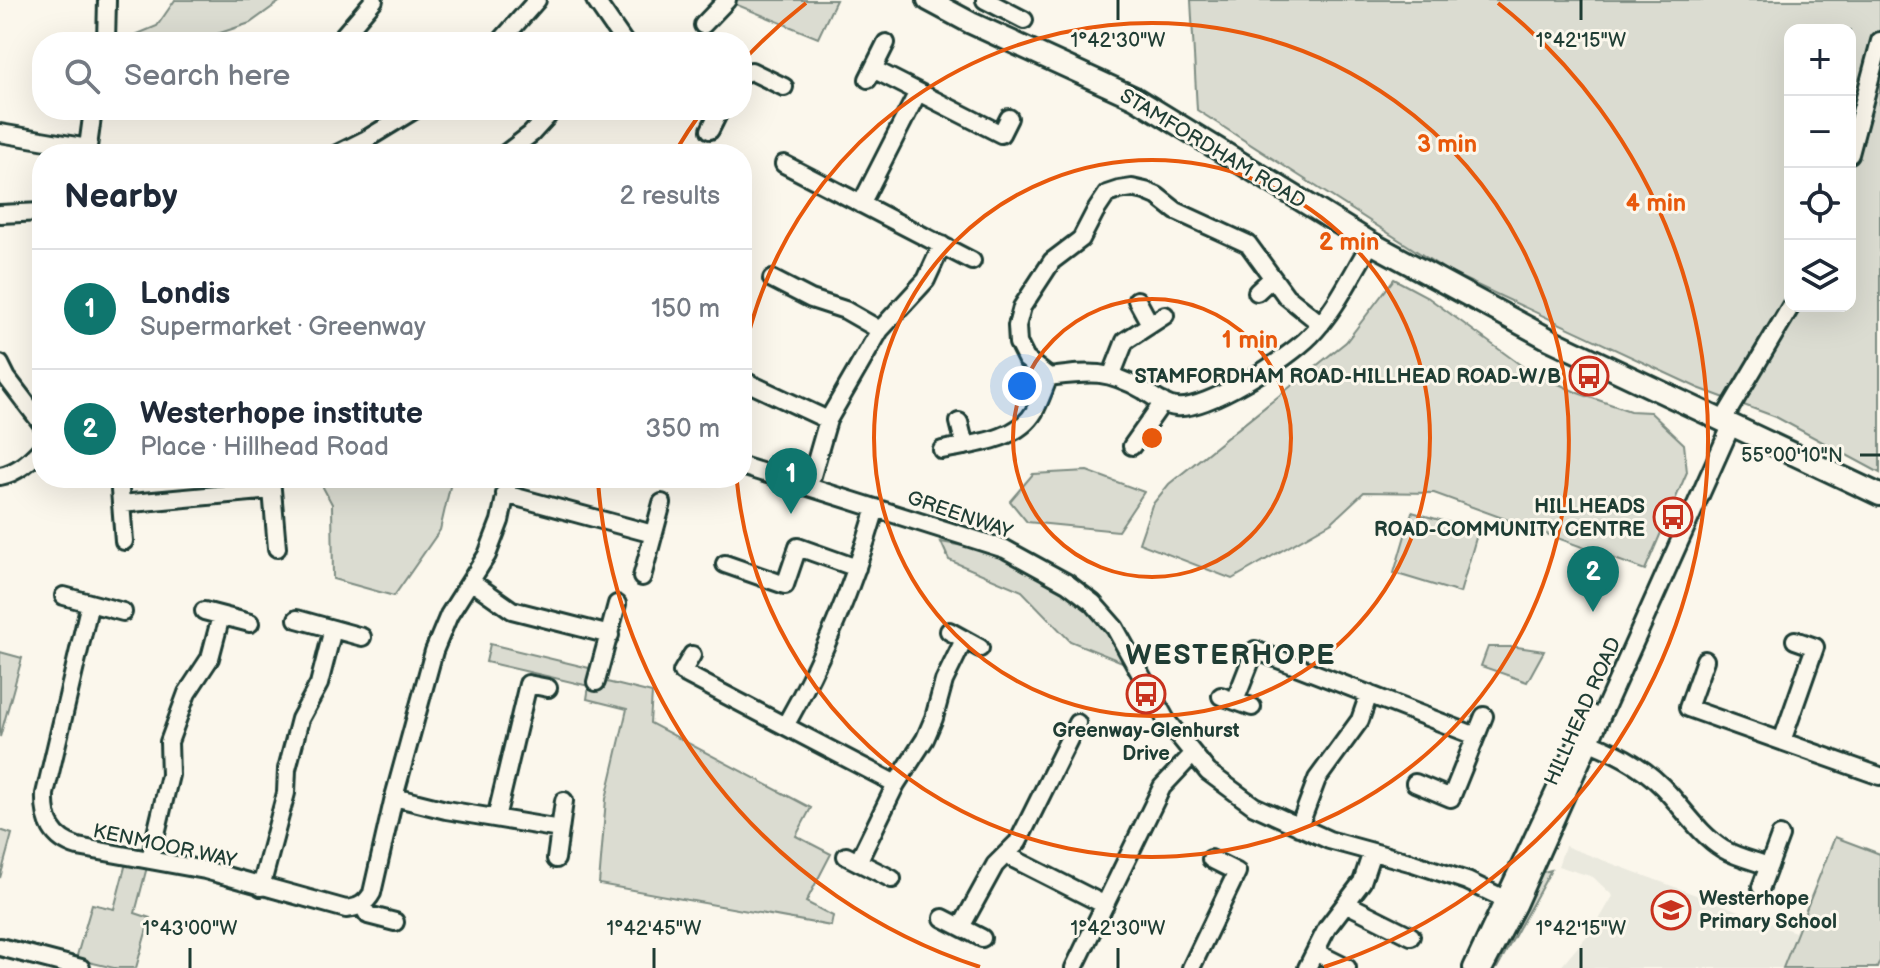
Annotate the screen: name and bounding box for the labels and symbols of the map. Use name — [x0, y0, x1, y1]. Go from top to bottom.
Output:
text: 1°42'30"W — [1070, 29, 1166, 53]
text: 1°42'15"W — [1536, 29, 1626, 53]
street label: STAMFORDHAM ROAD — [1115, 84, 1310, 214]
text: 3 min — [1417, 130, 1477, 159]
text: 4 min — [1626, 189, 1686, 218]
text: 2 min — [1319, 228, 1379, 257]
text: 1 min — [1222, 326, 1278, 355]
bus stop icon: STAMFORDHAM ROAD-HILLHEAD ROAD-W/B — [1568, 355, 1610, 397]
place label: STAMFORDHAM ROAD-HILLHEAD ROAD-W/B — [1135, 365, 1561, 389]
your location — [1002, 366, 1042, 406]
centre of rings — [1138, 424, 1166, 452]
text: 55°00'10"N — [1741, 444, 1843, 468]
pin: 1 — [765, 448, 817, 514]
street label: GREENWAY — [904, 486, 1016, 544]
place label: HILLHEADS ROAD-COMMUNITY CENTRE — [1374, 495, 1645, 542]
bus stop icon: HILLHEADS ROAD-COMMUNITY CENTRE — [1652, 496, 1694, 538]
pin: 2 — [1567, 546, 1619, 612]
street label: HILLHEAD ROAD — [1540, 634, 1626, 789]
district label: WESTERHOPE — [1125, 639, 1337, 672]
bus stop icon: Greenway-Glenhurst Drive — [1125, 673, 1167, 715]
place label: Greenway-Glenhurst Drive — [1053, 719, 1240, 766]
street label: KENMOOR WAY — [91, 819, 239, 873]
place label: Westerhope Primary School — [1699, 887, 1837, 934]
school or university icon: Westerhope Primary School — [1650, 889, 1692, 931]
text: 1°43'00"W — [142, 917, 238, 941]
text: 1°42'45"W — [607, 917, 701, 941]
text: 1°42'30"W — [1070, 917, 1166, 941]
text: 1°42'15"W — [1536, 917, 1626, 941]

